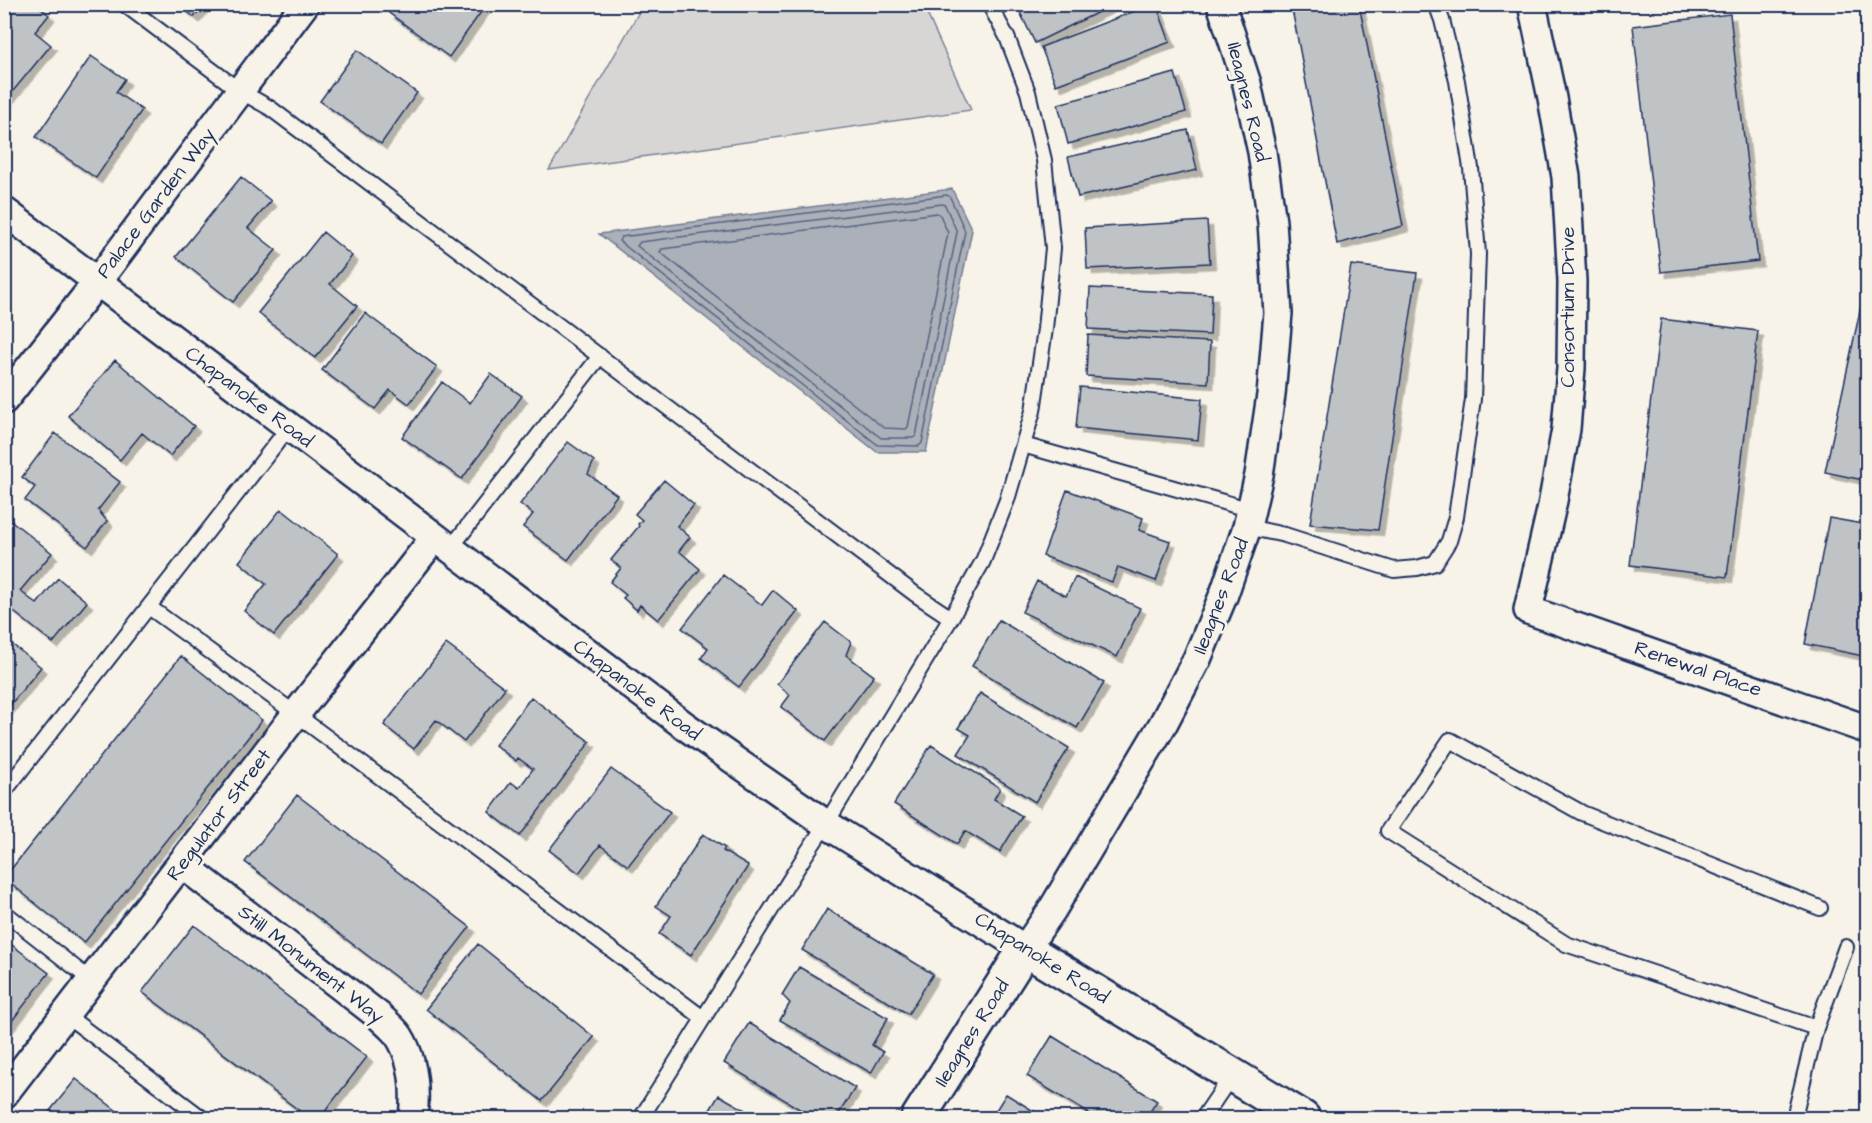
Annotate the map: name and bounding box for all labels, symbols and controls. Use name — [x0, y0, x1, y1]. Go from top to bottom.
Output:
street label: Ileagnes Road — [1219, 39, 1276, 165]
street label: Palace Garden Way — [90, 122, 223, 285]
street label: Consortium Drive — [1554, 226, 1582, 387]
street label: Chapanoke Road — [179, 340, 319, 454]
street label: Ileagnes Road — [1186, 534, 1257, 658]
street label: Chapanoke Road — [567, 633, 707, 747]
street label: Renewal Place — [1631, 634, 1766, 704]
street label: Regulator Street — [160, 743, 279, 888]
street label: Still Monument Way — [231, 898, 390, 1031]
street label: Chapanoke Road — [969, 905, 1115, 1011]
street label: Ileagnes Road — [928, 974, 1017, 1093]

